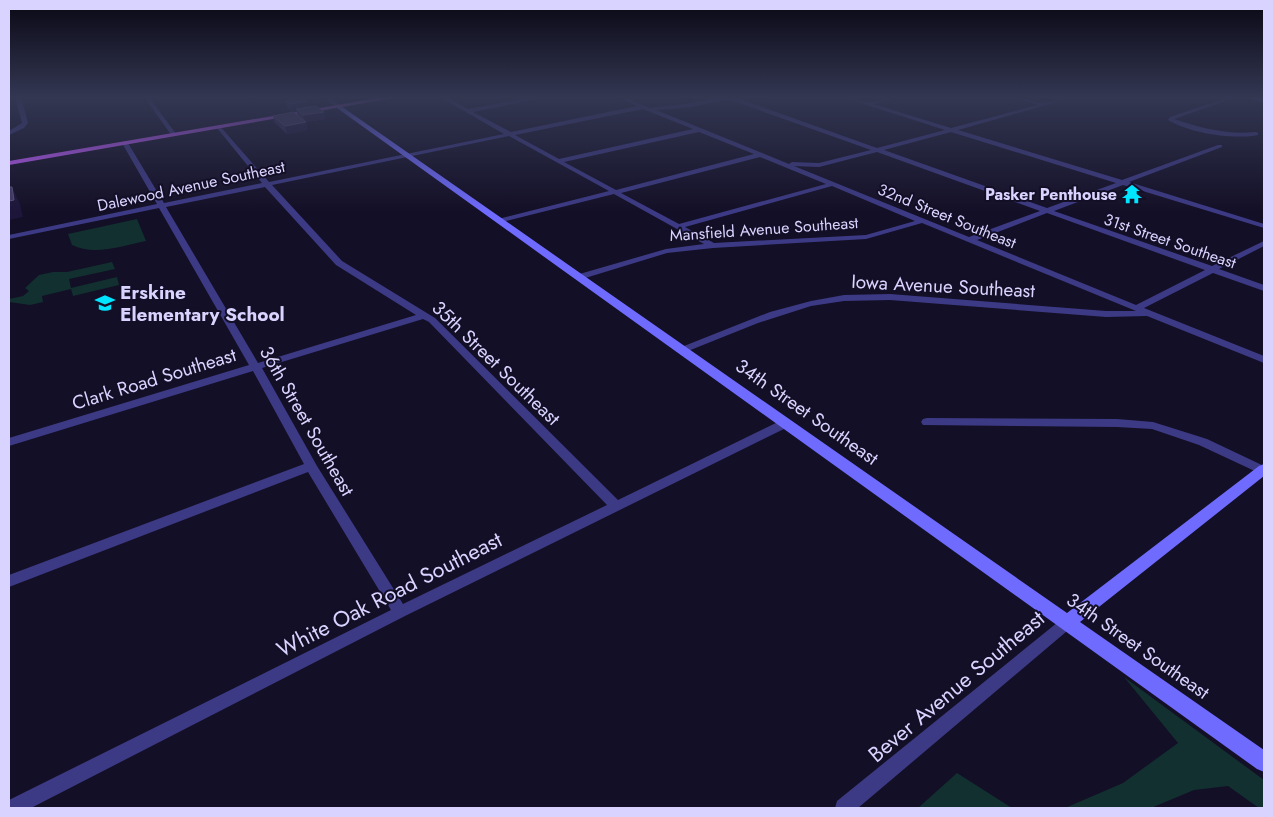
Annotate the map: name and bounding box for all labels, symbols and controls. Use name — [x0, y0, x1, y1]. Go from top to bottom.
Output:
street label: Dalewood Avenue Southeast — [95, 155, 287, 217]
street label: 32nd Street Southeast — [874, 178, 1020, 254]
place label: Pasker Penthouse — [985, 183, 1117, 206]
temple icon: Pasker Penthouse — [1121, 183, 1143, 205]
street label: 31st Street Southeast — [1101, 208, 1239, 274]
street label: Mansfield Avenue Southeast — [669, 211, 859, 247]
street label: Iowa Avenue Southeast — [851, 268, 1036, 304]
place label: Erskine Elementary School — [120, 279, 285, 328]
school or university icon: Erskine Elementary School — [94, 292, 116, 314]
street label: 35th Street Southeast — [426, 295, 566, 432]
street label: Clark Road Southeast — [69, 341, 240, 417]
street label: 36th Street Southeast — [253, 341, 361, 501]
street label: 34th Street Southeast — [730, 352, 884, 472]
street label: White Oak Road Southeast — [271, 523, 508, 665]
street label: 34th Street Southeast — [1061, 586, 1215, 706]
street label: Bever Avenue Southeast — [861, 602, 1052, 770]

